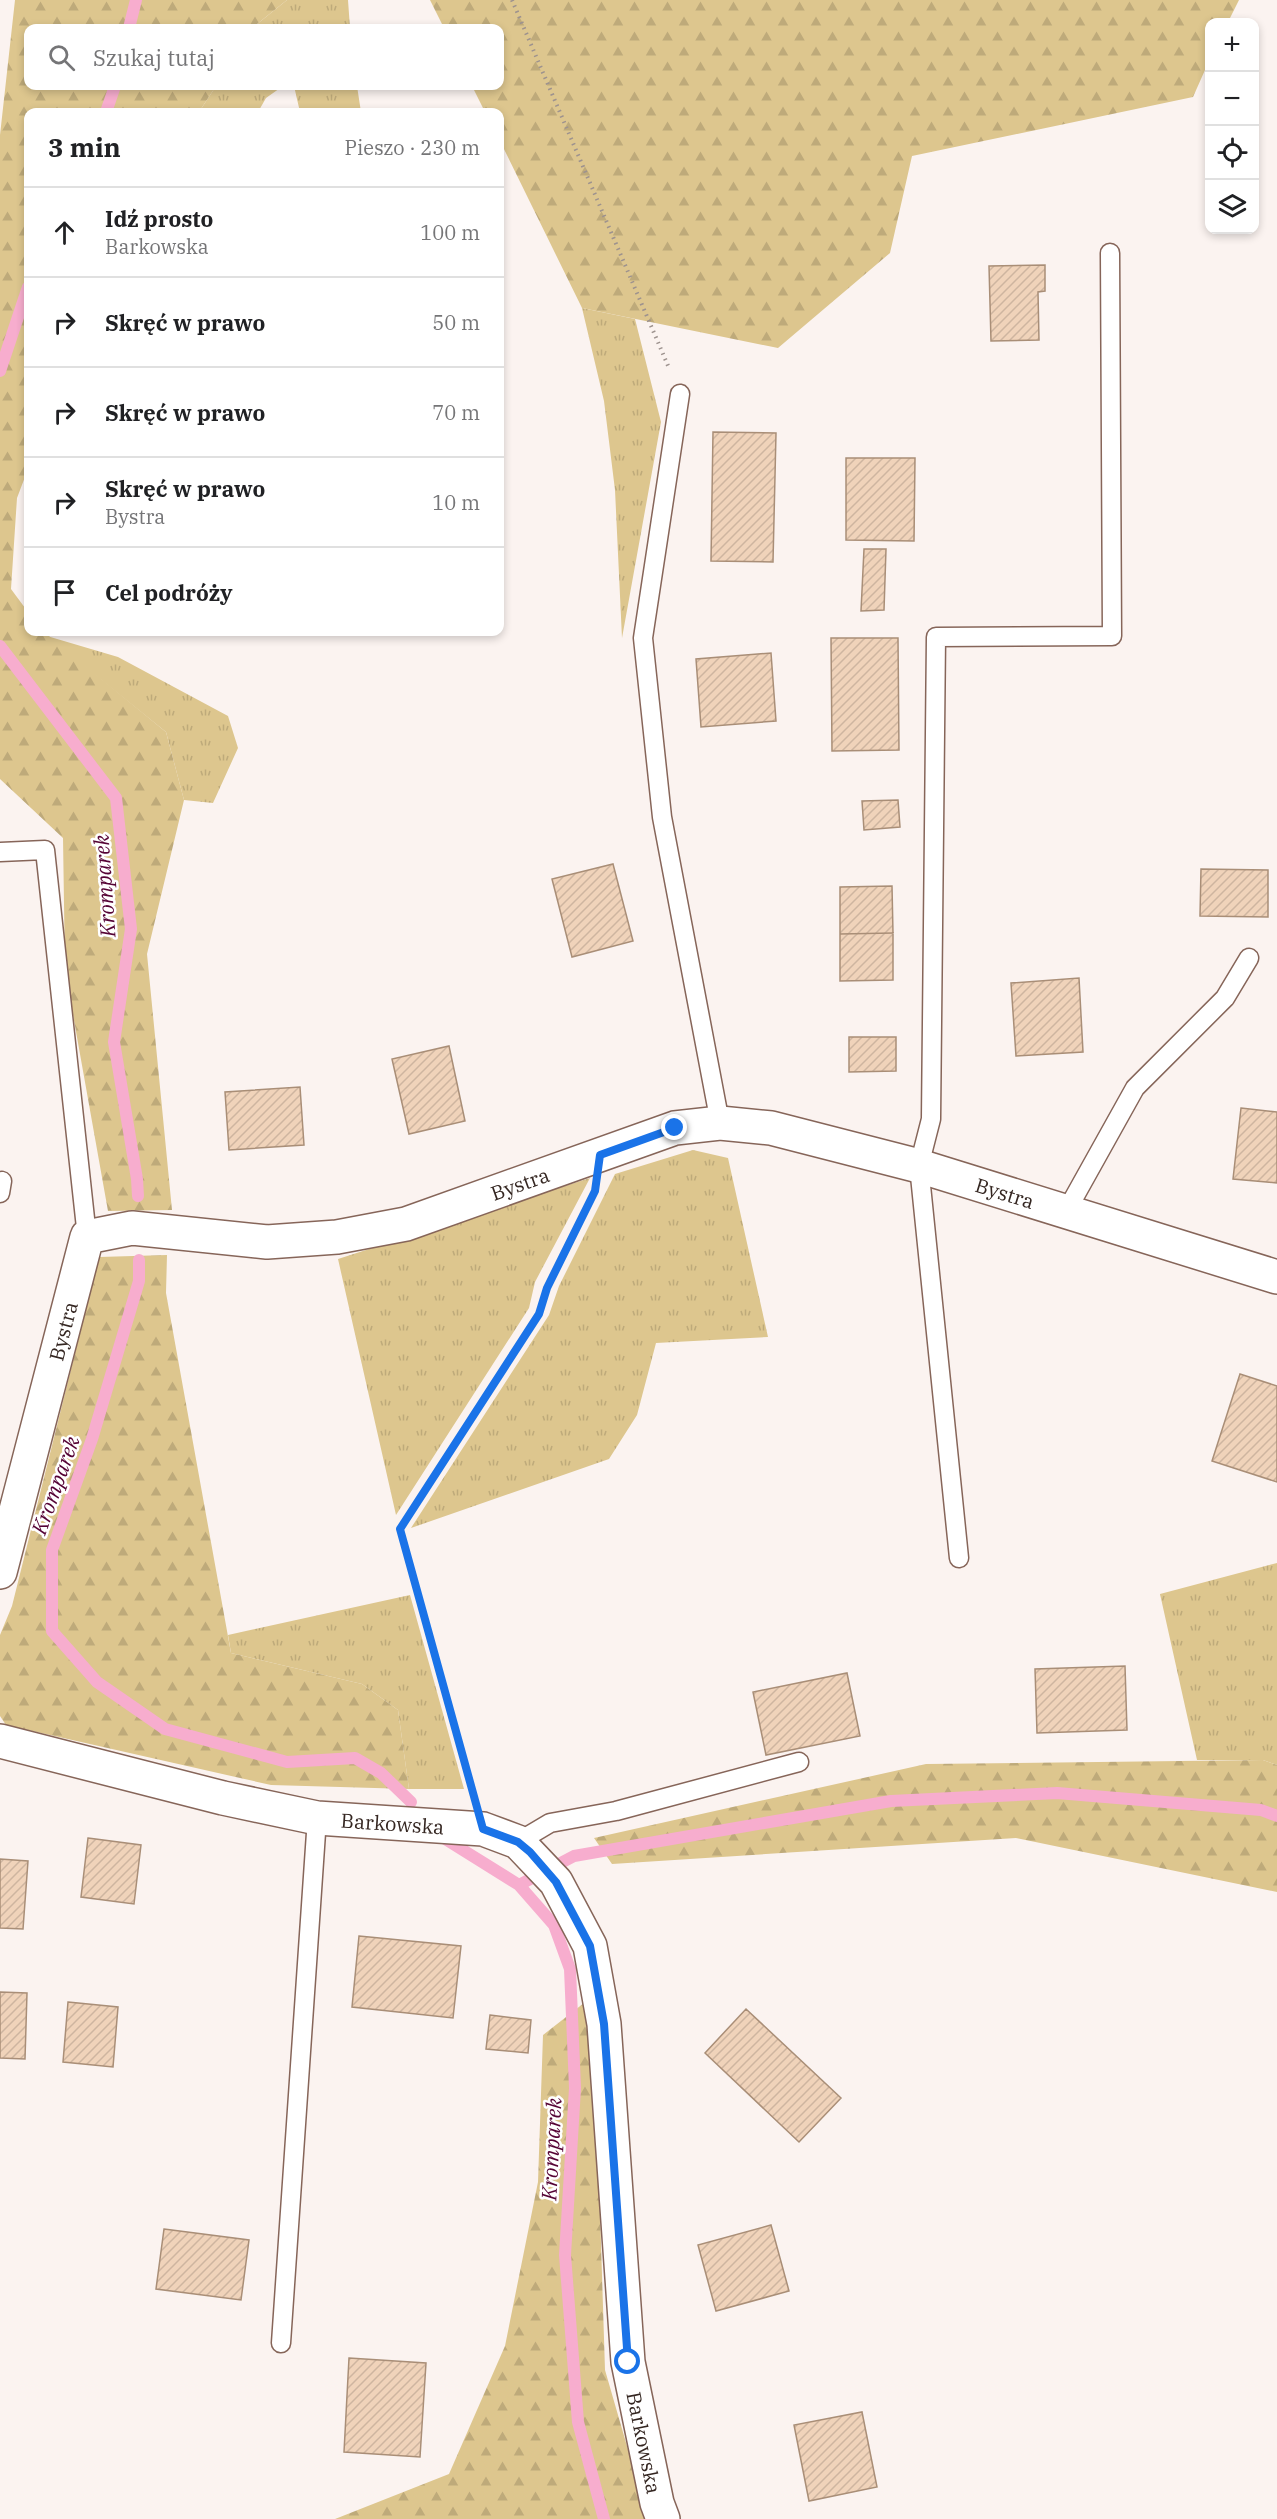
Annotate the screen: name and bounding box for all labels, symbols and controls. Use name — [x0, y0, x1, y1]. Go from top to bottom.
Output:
map controls — [1205, 18, 1259, 234]
button: + — [1205, 18, 1259, 72]
search box — [24, 24, 504, 90]
icon: search — [45, 41, 78, 74]
text: Szukaj tutaj — [93, 43, 215, 72]
button: − — [1205, 72, 1259, 126]
button: locate — [1205, 126, 1259, 180]
text: 3 min — [48, 130, 121, 164]
text: Pieszo · 230 m — [344, 134, 480, 161]
button: layers — [1205, 180, 1259, 234]
text: Idź prosto — [105, 204, 213, 233]
icon: ahead — [48, 216, 81, 249]
text: 100 m — [420, 219, 480, 246]
text: Barkowska — [105, 233, 209, 260]
icon: right — [48, 306, 81, 339]
text: Skręć w prawo — [105, 308, 265, 337]
text: 50 m — [432, 309, 480, 336]
icon: right — [48, 396, 81, 429]
text: Skręć w prawo — [105, 398, 265, 427]
text: 70 m — [432, 399, 480, 426]
text: Skręć w prawo — [105, 474, 265, 503]
icon: right — [48, 486, 81, 519]
text: 10 m — [432, 489, 480, 516]
text: Bystra — [105, 503, 165, 530]
icon: arrive — [48, 576, 81, 609]
text: Cel podróży — [105, 578, 233, 607]
water label: Kromparek — [86, 833, 122, 939]
route end — [661, 1114, 687, 1140]
street label: Bystra — [487, 1160, 553, 1206]
street label: Bystra — [972, 1171, 1038, 1214]
street label: Bystra — [42, 1298, 83, 1364]
water label: Kromparek — [24, 1431, 86, 1539]
street label: Barkowska — [340, 1806, 445, 1840]
water label: Kromparek — [534, 2096, 568, 2202]
route start — [614, 2348, 640, 2374]
street label: Barkowska — [621, 2389, 668, 2496]

